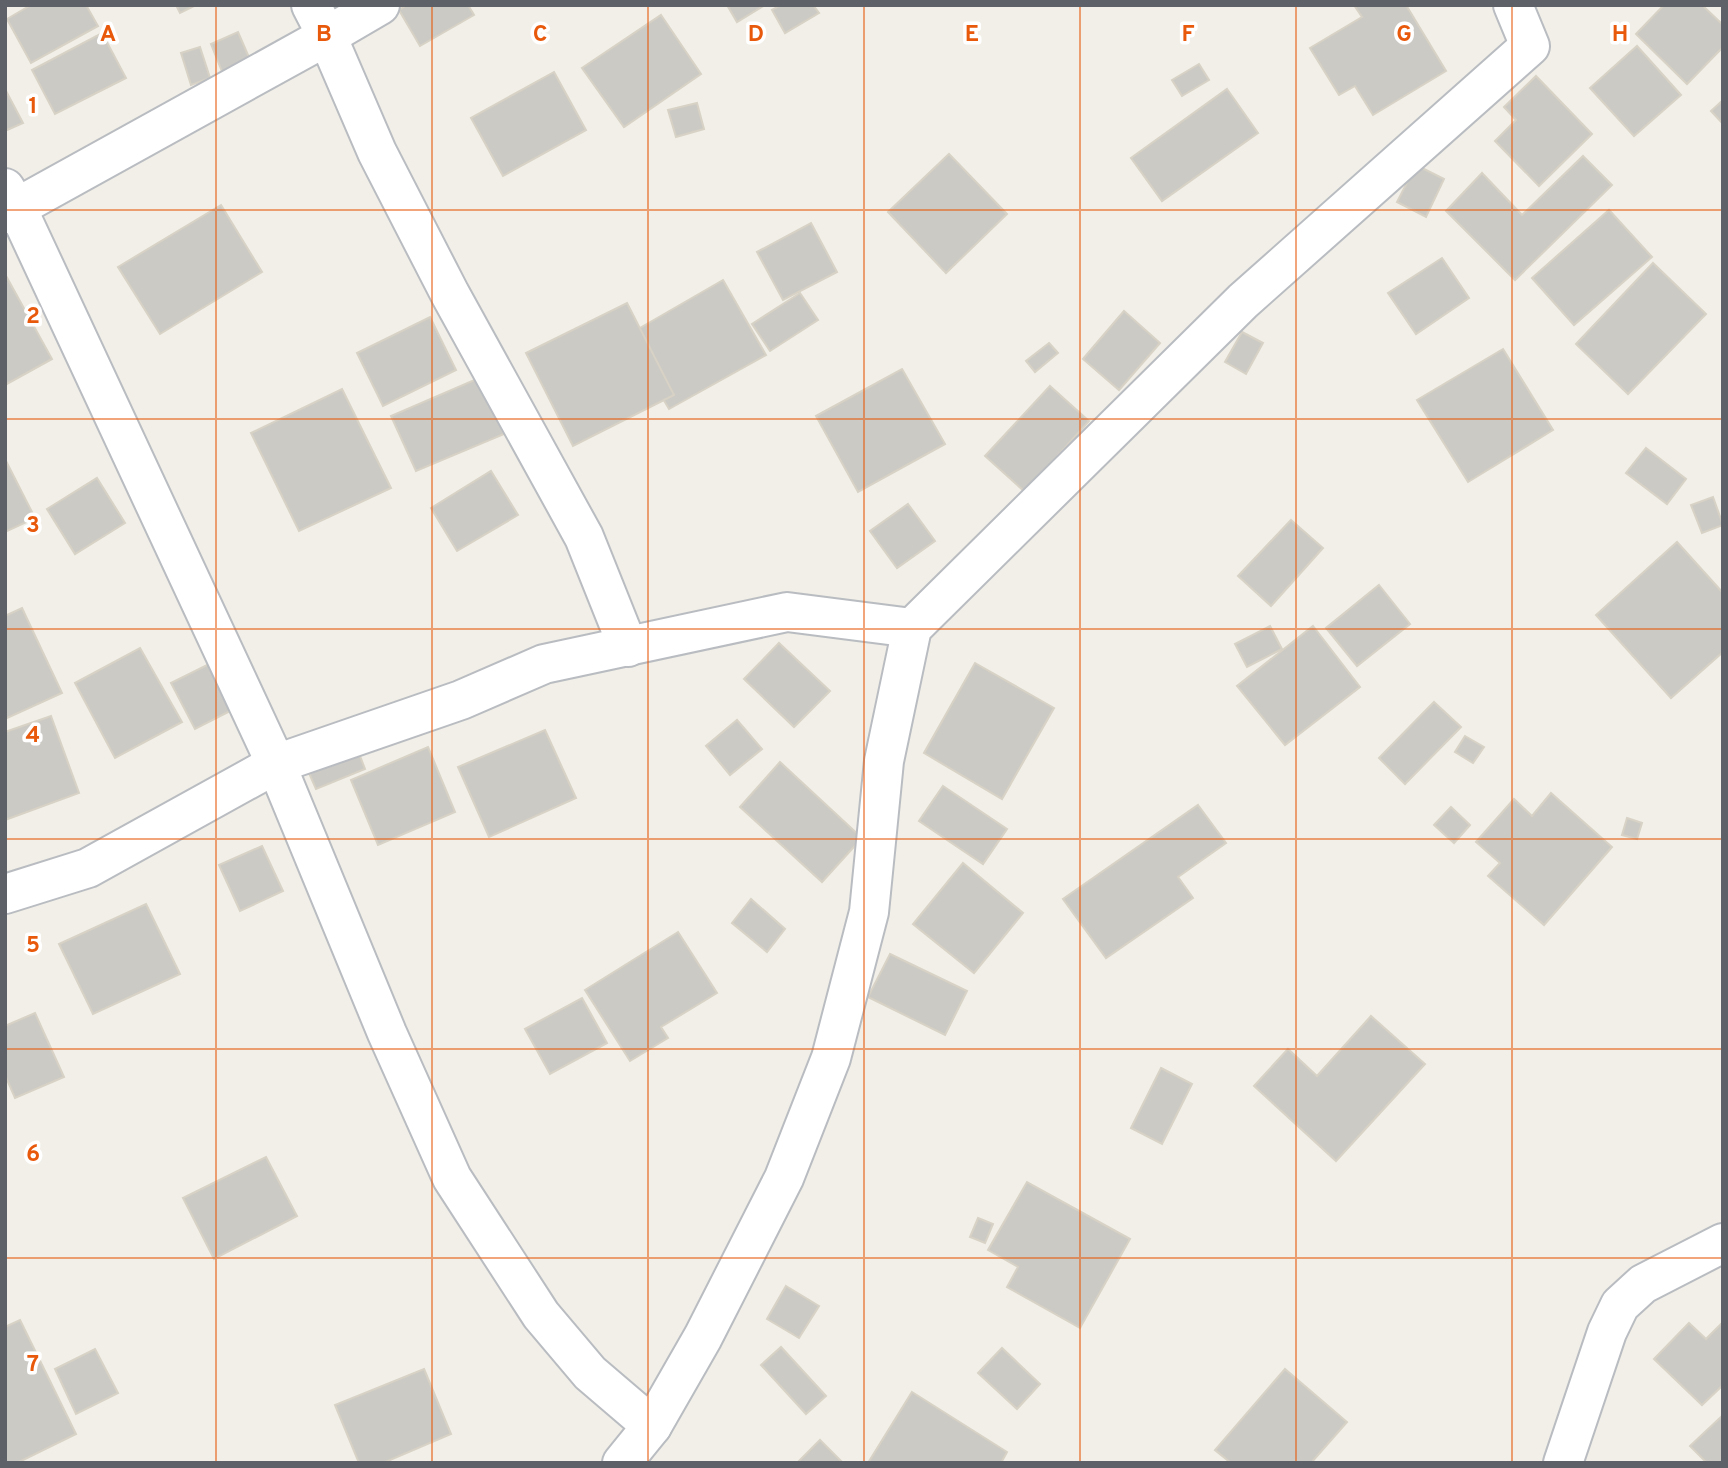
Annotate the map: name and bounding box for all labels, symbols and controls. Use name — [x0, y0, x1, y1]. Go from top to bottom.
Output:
text: A — [100, 21, 116, 50]
text: B — [316, 21, 332, 50]
text: C — [533, 21, 547, 50]
text: D — [748, 21, 764, 50]
text: E — [965, 21, 979, 50]
text: F — [1181, 21, 1195, 50]
text: G — [1396, 21, 1412, 50]
text: H — [1612, 21, 1628, 50]
text: 1 — [28, 93, 38, 122]
text: 2 — [26, 303, 40, 332]
text: 3 — [26, 512, 40, 541]
text: 4 — [26, 722, 40, 751]
text: 5 — [26, 932, 40, 961]
text: 6 — [26, 1141, 40, 1170]
text: 7 — [27, 1351, 39, 1380]

